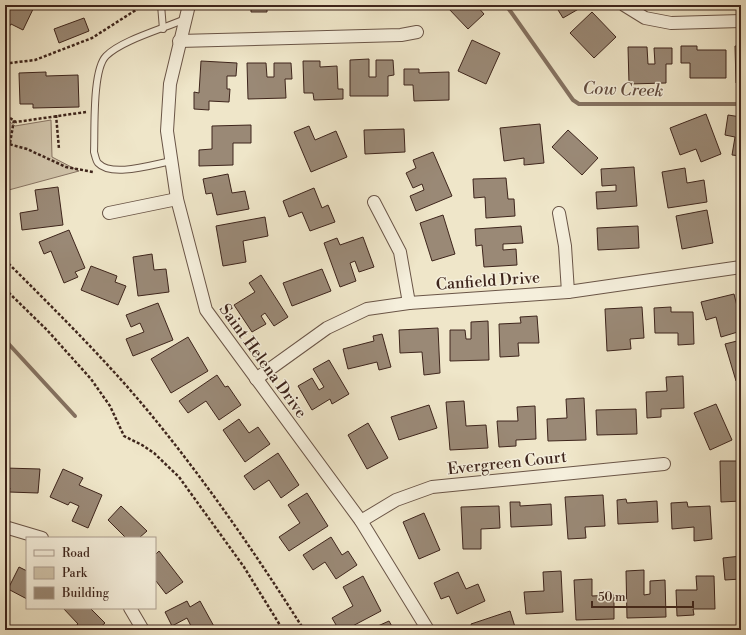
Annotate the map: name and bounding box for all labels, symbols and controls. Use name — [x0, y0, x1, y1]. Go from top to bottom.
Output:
water label: Cow Creek — [582, 78, 664, 102]
street label: Canfield Drive — [435, 267, 541, 295]
street label: Saint Helena Drive — [215, 300, 311, 422]
street label: Evergreen Court — [446, 447, 568, 479]
legend — [26, 537, 156, 609]
text: Road — [62, 546, 90, 561]
text: Park — [62, 566, 88, 581]
scale bar — [592, 583, 693, 609]
text: Building — [61, 586, 110, 601]
text: 50 m — [598, 590, 626, 605]

